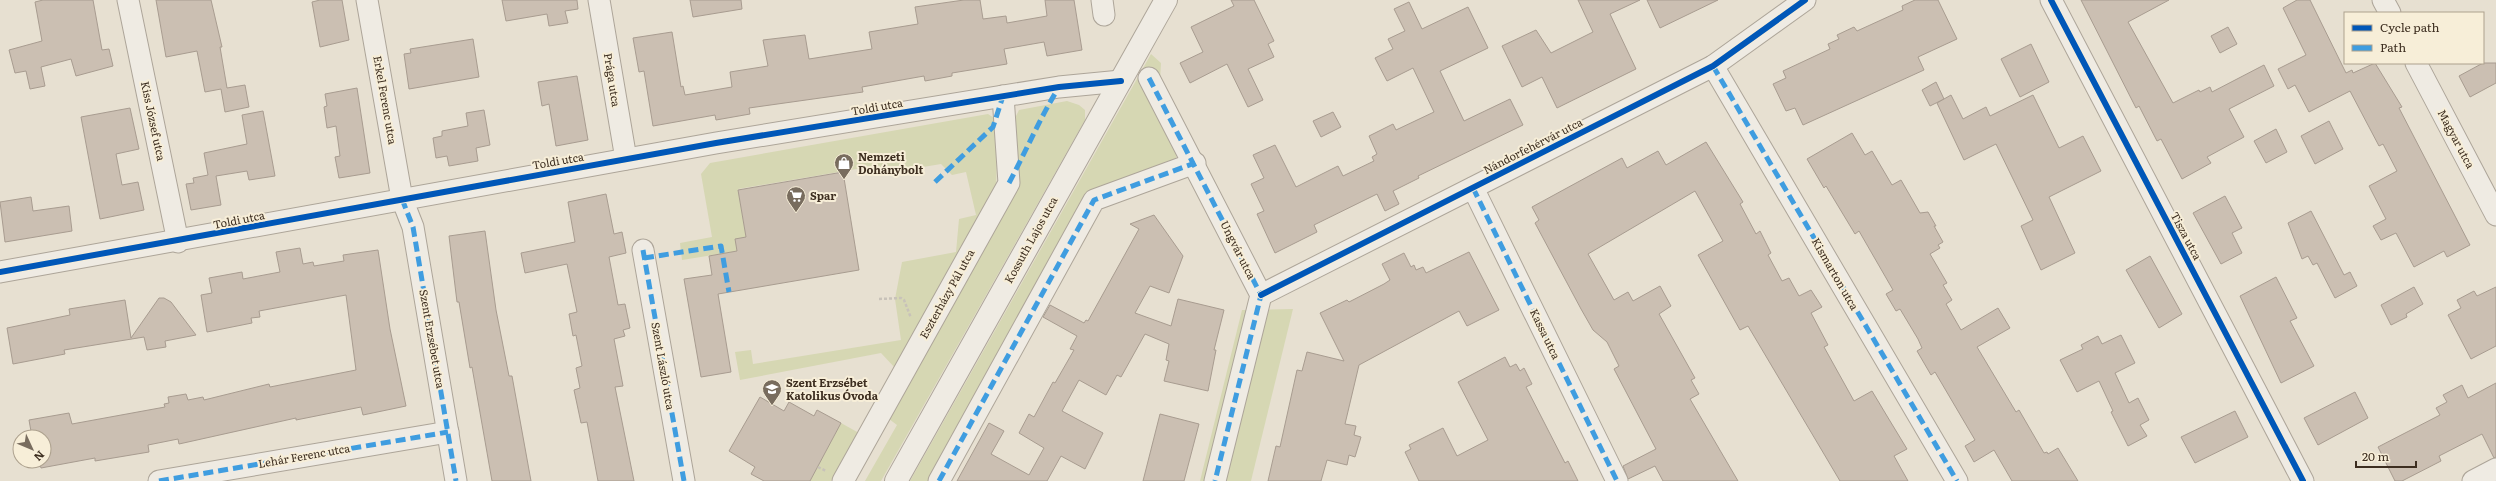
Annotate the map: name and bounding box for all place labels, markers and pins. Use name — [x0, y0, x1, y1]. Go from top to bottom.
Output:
place label: Nemzeti Dohánybolt — [858, 148, 924, 177]
shop icon: Nemzeti Dohánybolt — [833, 152, 855, 180]
supermarket icon: Spar — [785, 185, 807, 213]
place label: Spar — [810, 187, 836, 203]
place label: Szent Erzsébet Katolikus Óvoda — [786, 374, 879, 403]
school or university icon: Szent Erzsébet Katolikus Óvoda — [761, 378, 783, 406]

